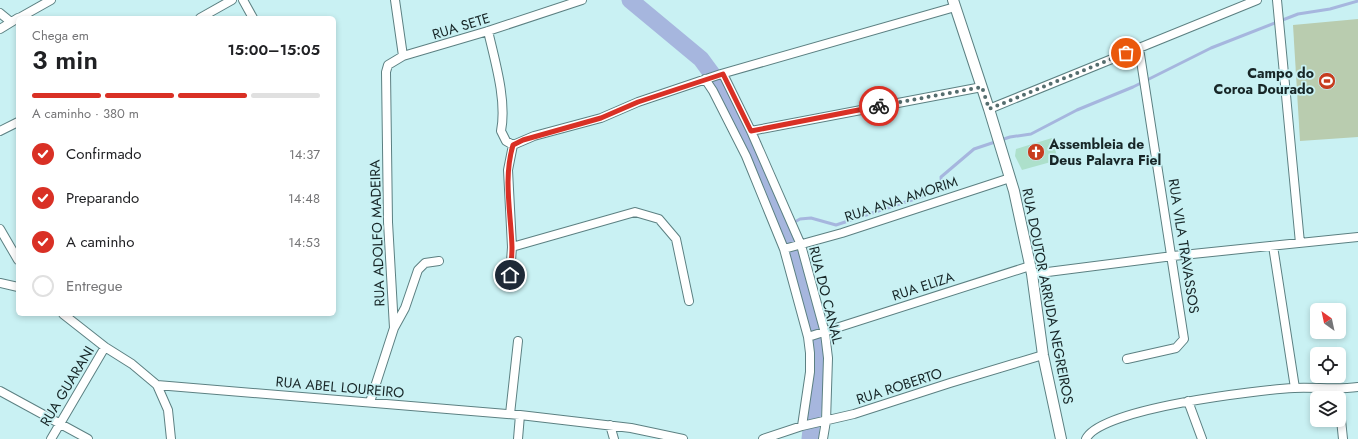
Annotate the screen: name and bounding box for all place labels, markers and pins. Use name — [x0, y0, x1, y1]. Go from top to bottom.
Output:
pin — [1109, 36, 1143, 70]
place label: Campo do Coroa Dourado — [1214, 63, 1314, 99]
sports icon: Campo do Coroa Dourado — [1317, 71, 1337, 91]
place label: Assembleia de Deus Palavra Fiel — [1048, 134, 1161, 170]
church icon: Assembleia de Deus Palavra Fiel — [1026, 142, 1046, 162]
pin — [493, 258, 527, 292]

